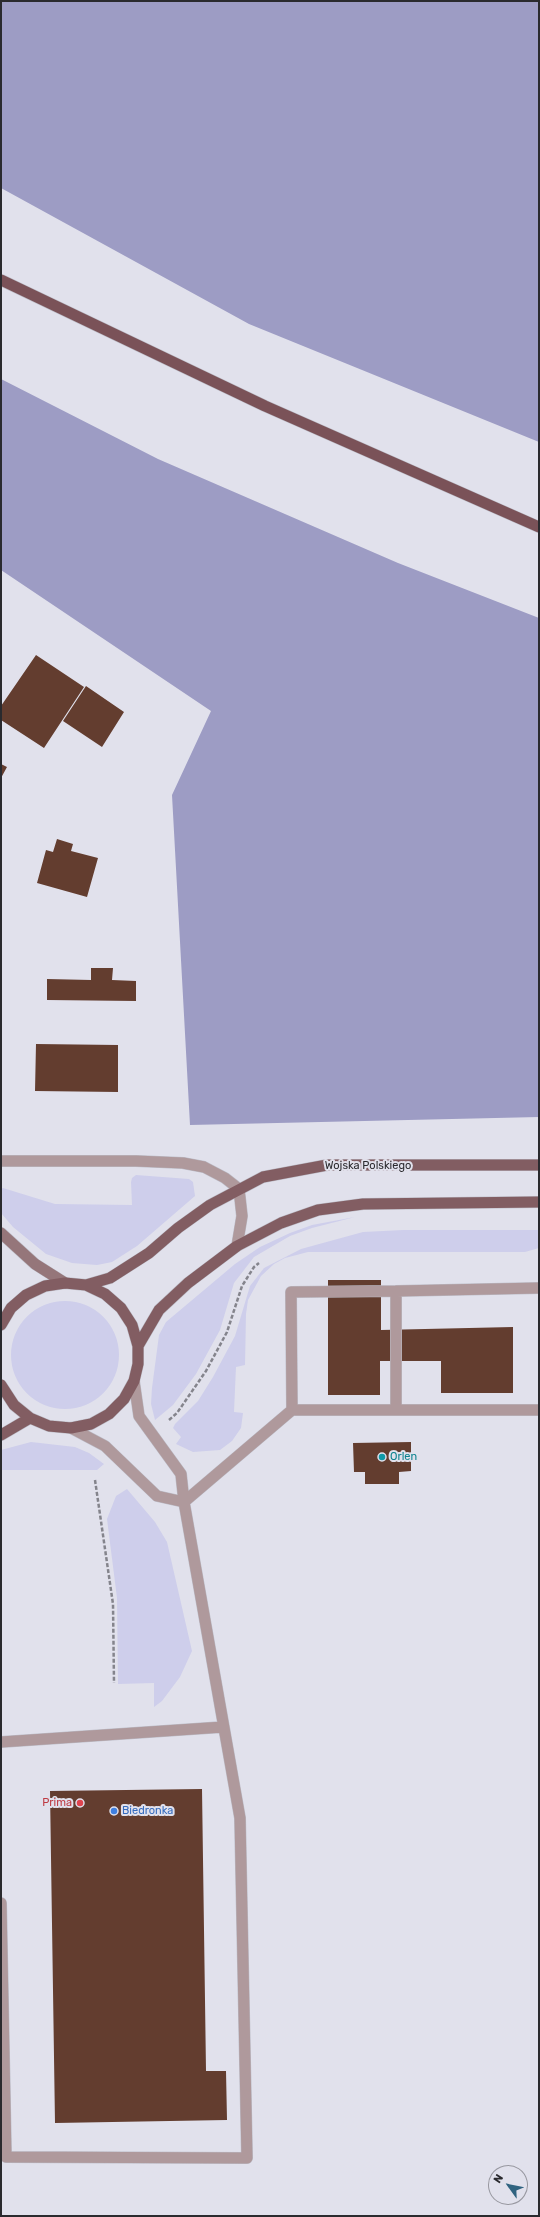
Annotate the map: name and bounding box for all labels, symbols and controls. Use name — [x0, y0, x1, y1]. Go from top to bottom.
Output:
street label: Wojska Polskiego — [325, 1159, 411, 1173]
place label: Orlen — [390, 1450, 417, 1464]
marker: Orlen — [377, 1452, 387, 1462]
place label: Prima — [42, 1796, 72, 1810]
marker: Prima — [75, 1798, 85, 1808]
place label: Biedronka — [122, 1804, 173, 1818]
marker: Biedronka — [109, 1806, 119, 1816]
north arrow — [488, 2165, 528, 2205]
text: N — [491, 2172, 506, 2186]

